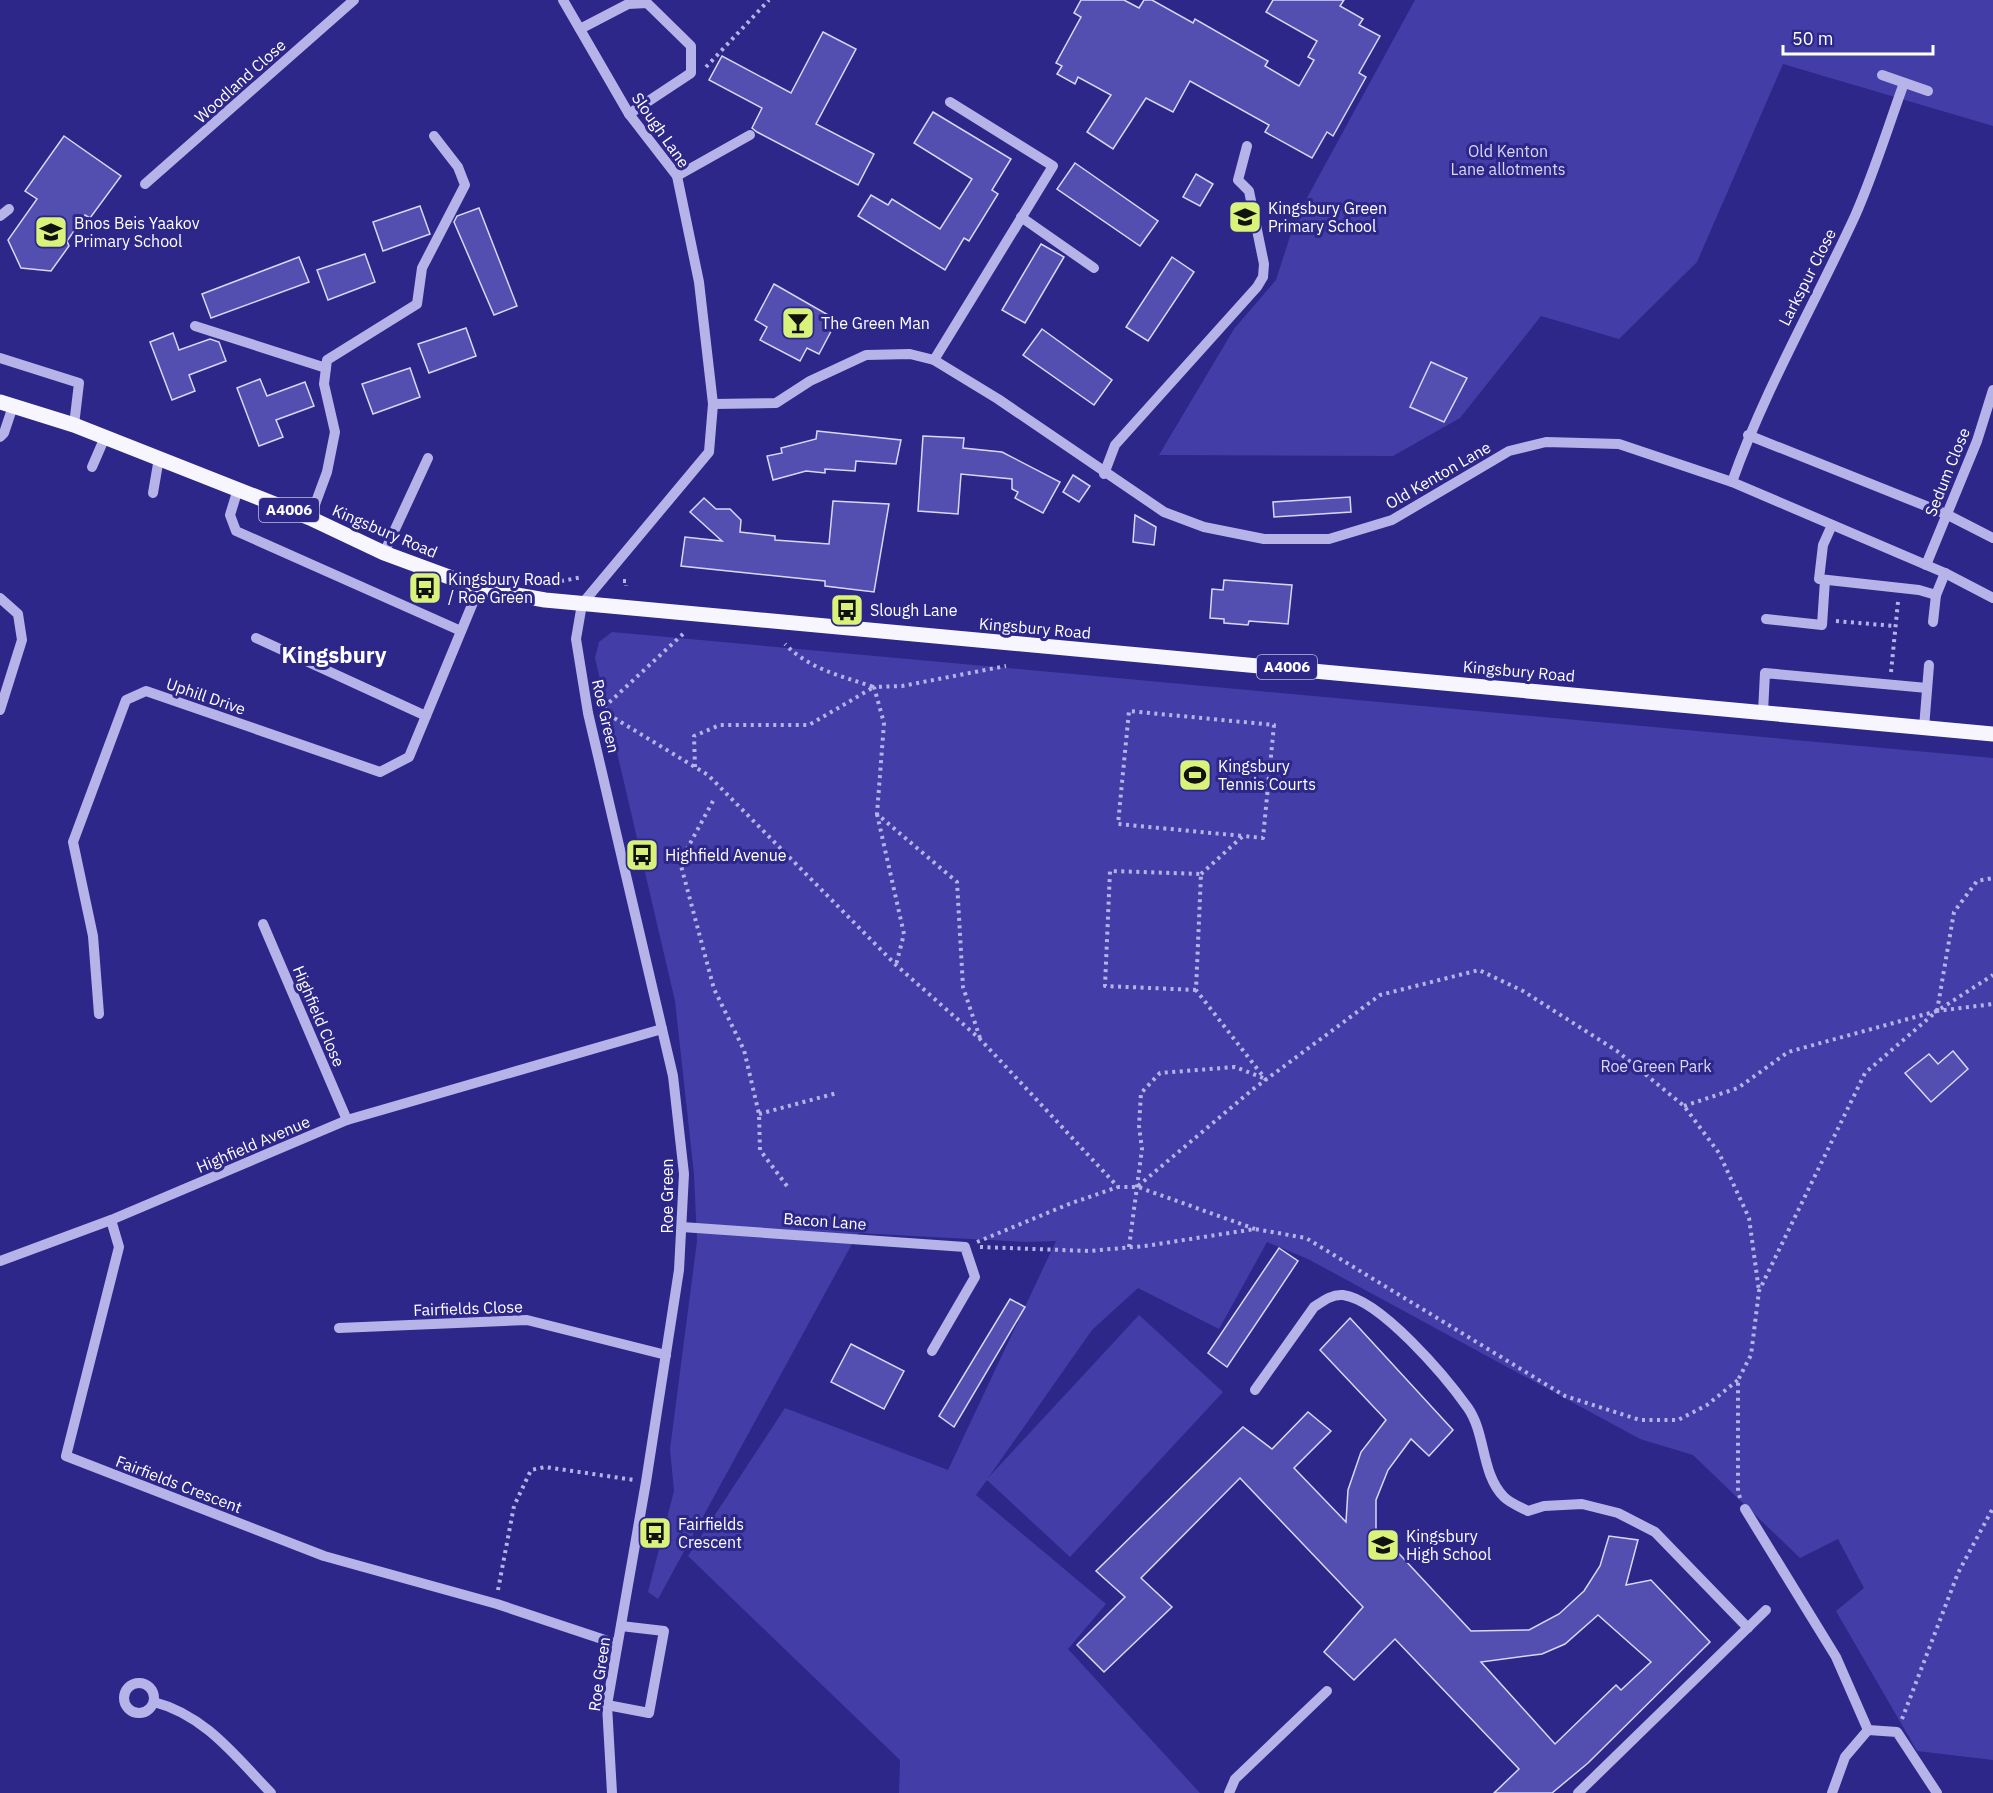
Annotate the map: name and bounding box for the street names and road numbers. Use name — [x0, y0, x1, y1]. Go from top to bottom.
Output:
street label: Woodland Close — [190, 35, 290, 127]
street label: Slough Lane — [628, 88, 694, 172]
street label: Larkspur Close — [1774, 225, 1840, 329]
street label: Sedum Close — [1920, 424, 1974, 519]
street label: Old Kenton Lane — [1382, 437, 1494, 513]
road number: A4006 — [259, 498, 319, 522]
street label: Kingsbury Road — [329, 500, 441, 562]
street label: Kingsbury Road — [978, 613, 1092, 643]
road number: A4006 — [1257, 655, 1317, 679]
street label: Kingsbury Road — [1462, 656, 1576, 686]
street label: Uphill Drive — [164, 673, 249, 719]
street label: Roe Green — [588, 677, 624, 755]
street label: Highfield Close — [289, 962, 349, 1070]
street label: Highfield Avenue — [193, 1111, 313, 1177]
street label: Roe Green — [657, 1158, 677, 1234]
street label: Bacon Lane — [783, 1208, 867, 1234]
street label: Fairfields Close — [413, 1296, 523, 1320]
street label: Fairfields Crescent — [113, 1451, 245, 1517]
street label: Roe Green — [584, 1635, 614, 1713]

